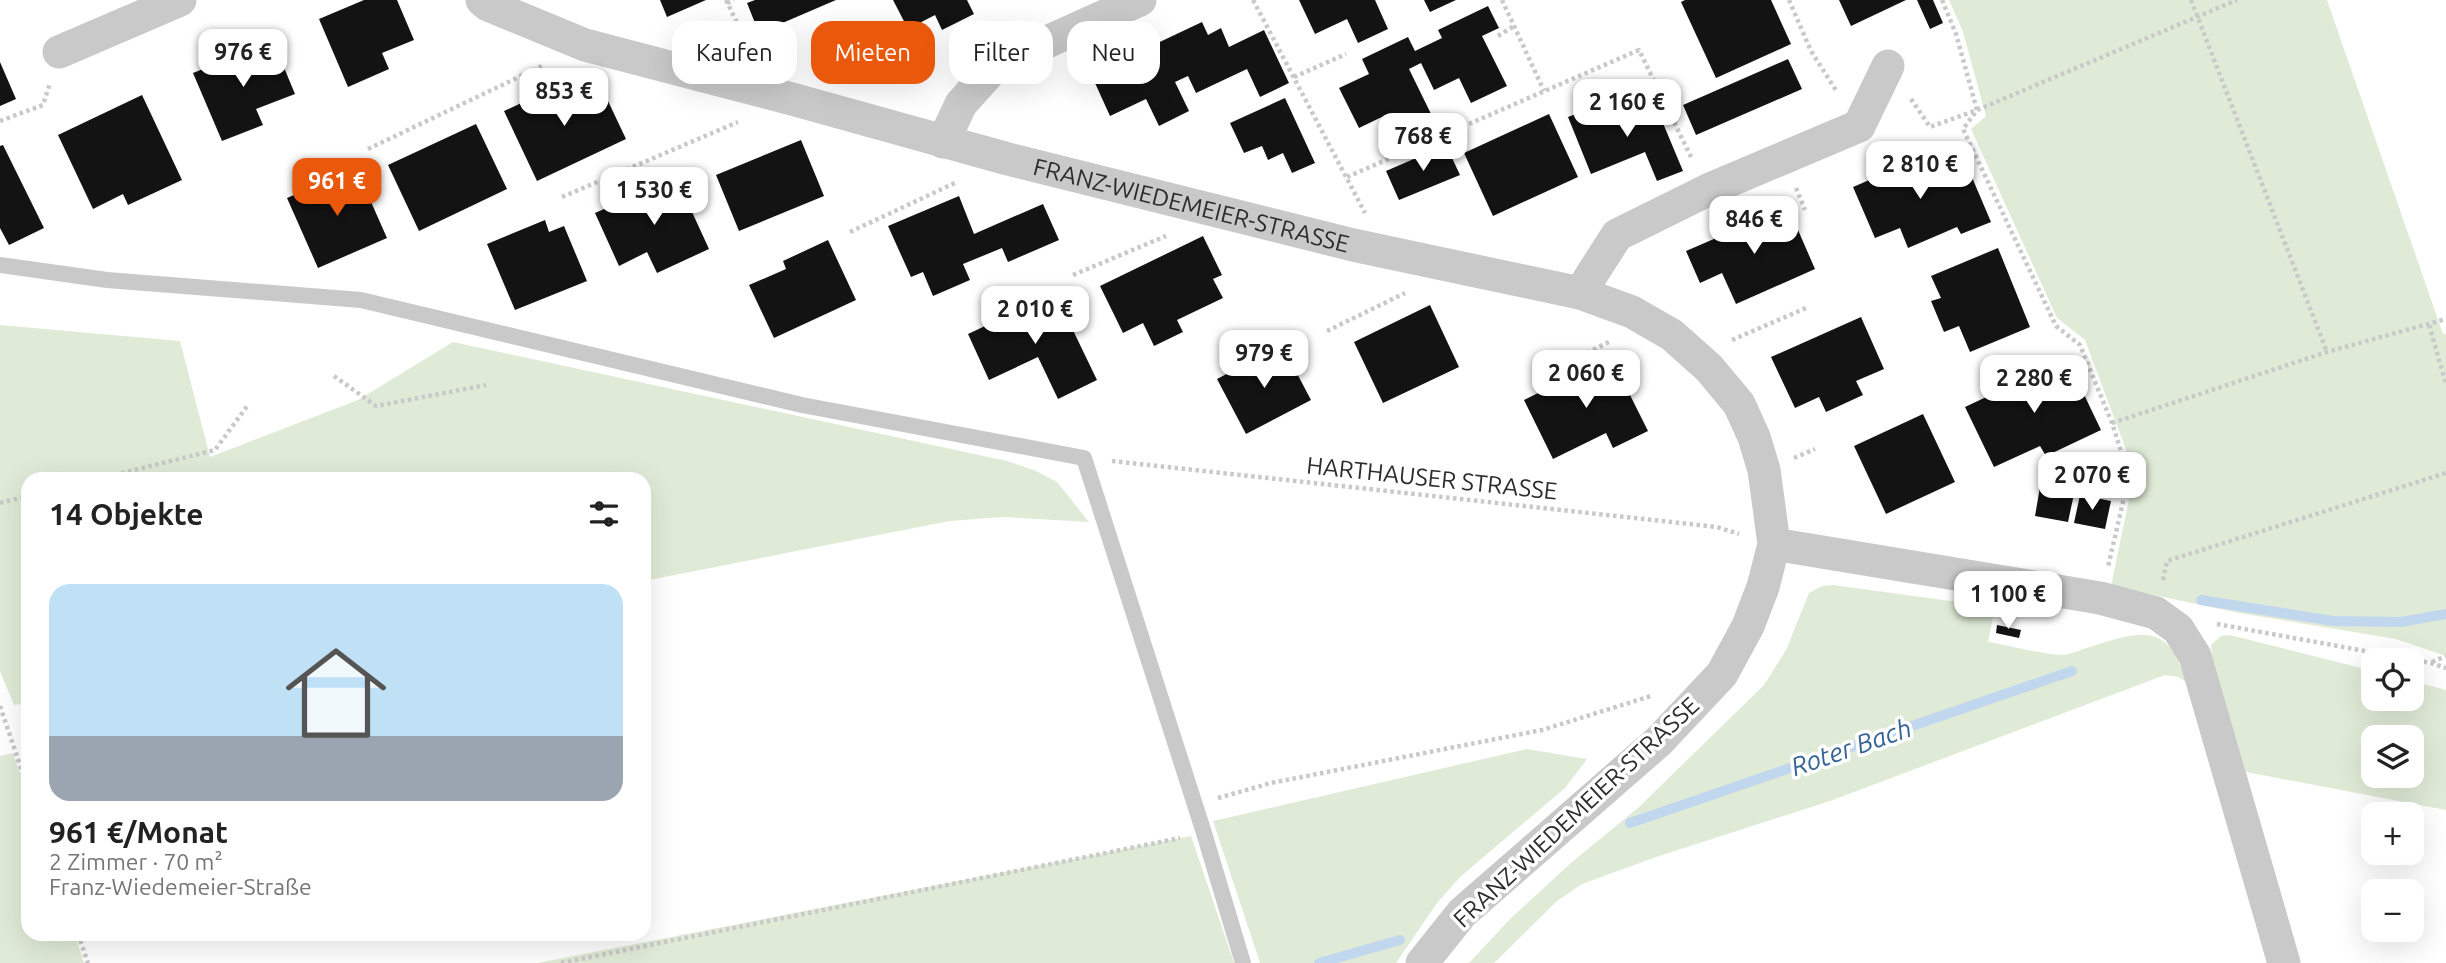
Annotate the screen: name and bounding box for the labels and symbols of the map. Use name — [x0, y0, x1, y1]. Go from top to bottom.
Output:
pin: 976 € — [194, 29, 292, 89]
pin: 853 € — [515, 68, 613, 128]
pin: 2 160 € — [1562, 80, 1692, 139]
pin: 768 € — [1374, 114, 1472, 173]
pin: 2 810 € — [1855, 142, 1985, 201]
street label: FRANZ-WIEDEMEIER-STRASSE — [1031, 152, 1352, 257]
pin: 961 € — [288, 158, 386, 218]
pin: 1 530 € — [589, 168, 719, 227]
pin: 846 € — [1705, 196, 1803, 256]
pin: 2 010 € — [970, 286, 1100, 346]
pin: 979 € — [1215, 330, 1313, 390]
pin: 2 060 € — [1521, 350, 1651, 410]
pin: 2 280 € — [1969, 356, 2099, 415]
street label: HARTHAUSER STRASSE — [1305, 451, 1559, 505]
pin: 2 070 € — [2027, 452, 2157, 512]
pin: 1 100 € — [1943, 572, 2073, 631]
street label: FRANZ-WIEDEMEIER-STRASSE — [1448, 691, 1704, 933]
water label: Roter Bach — [1787, 713, 1915, 781]

